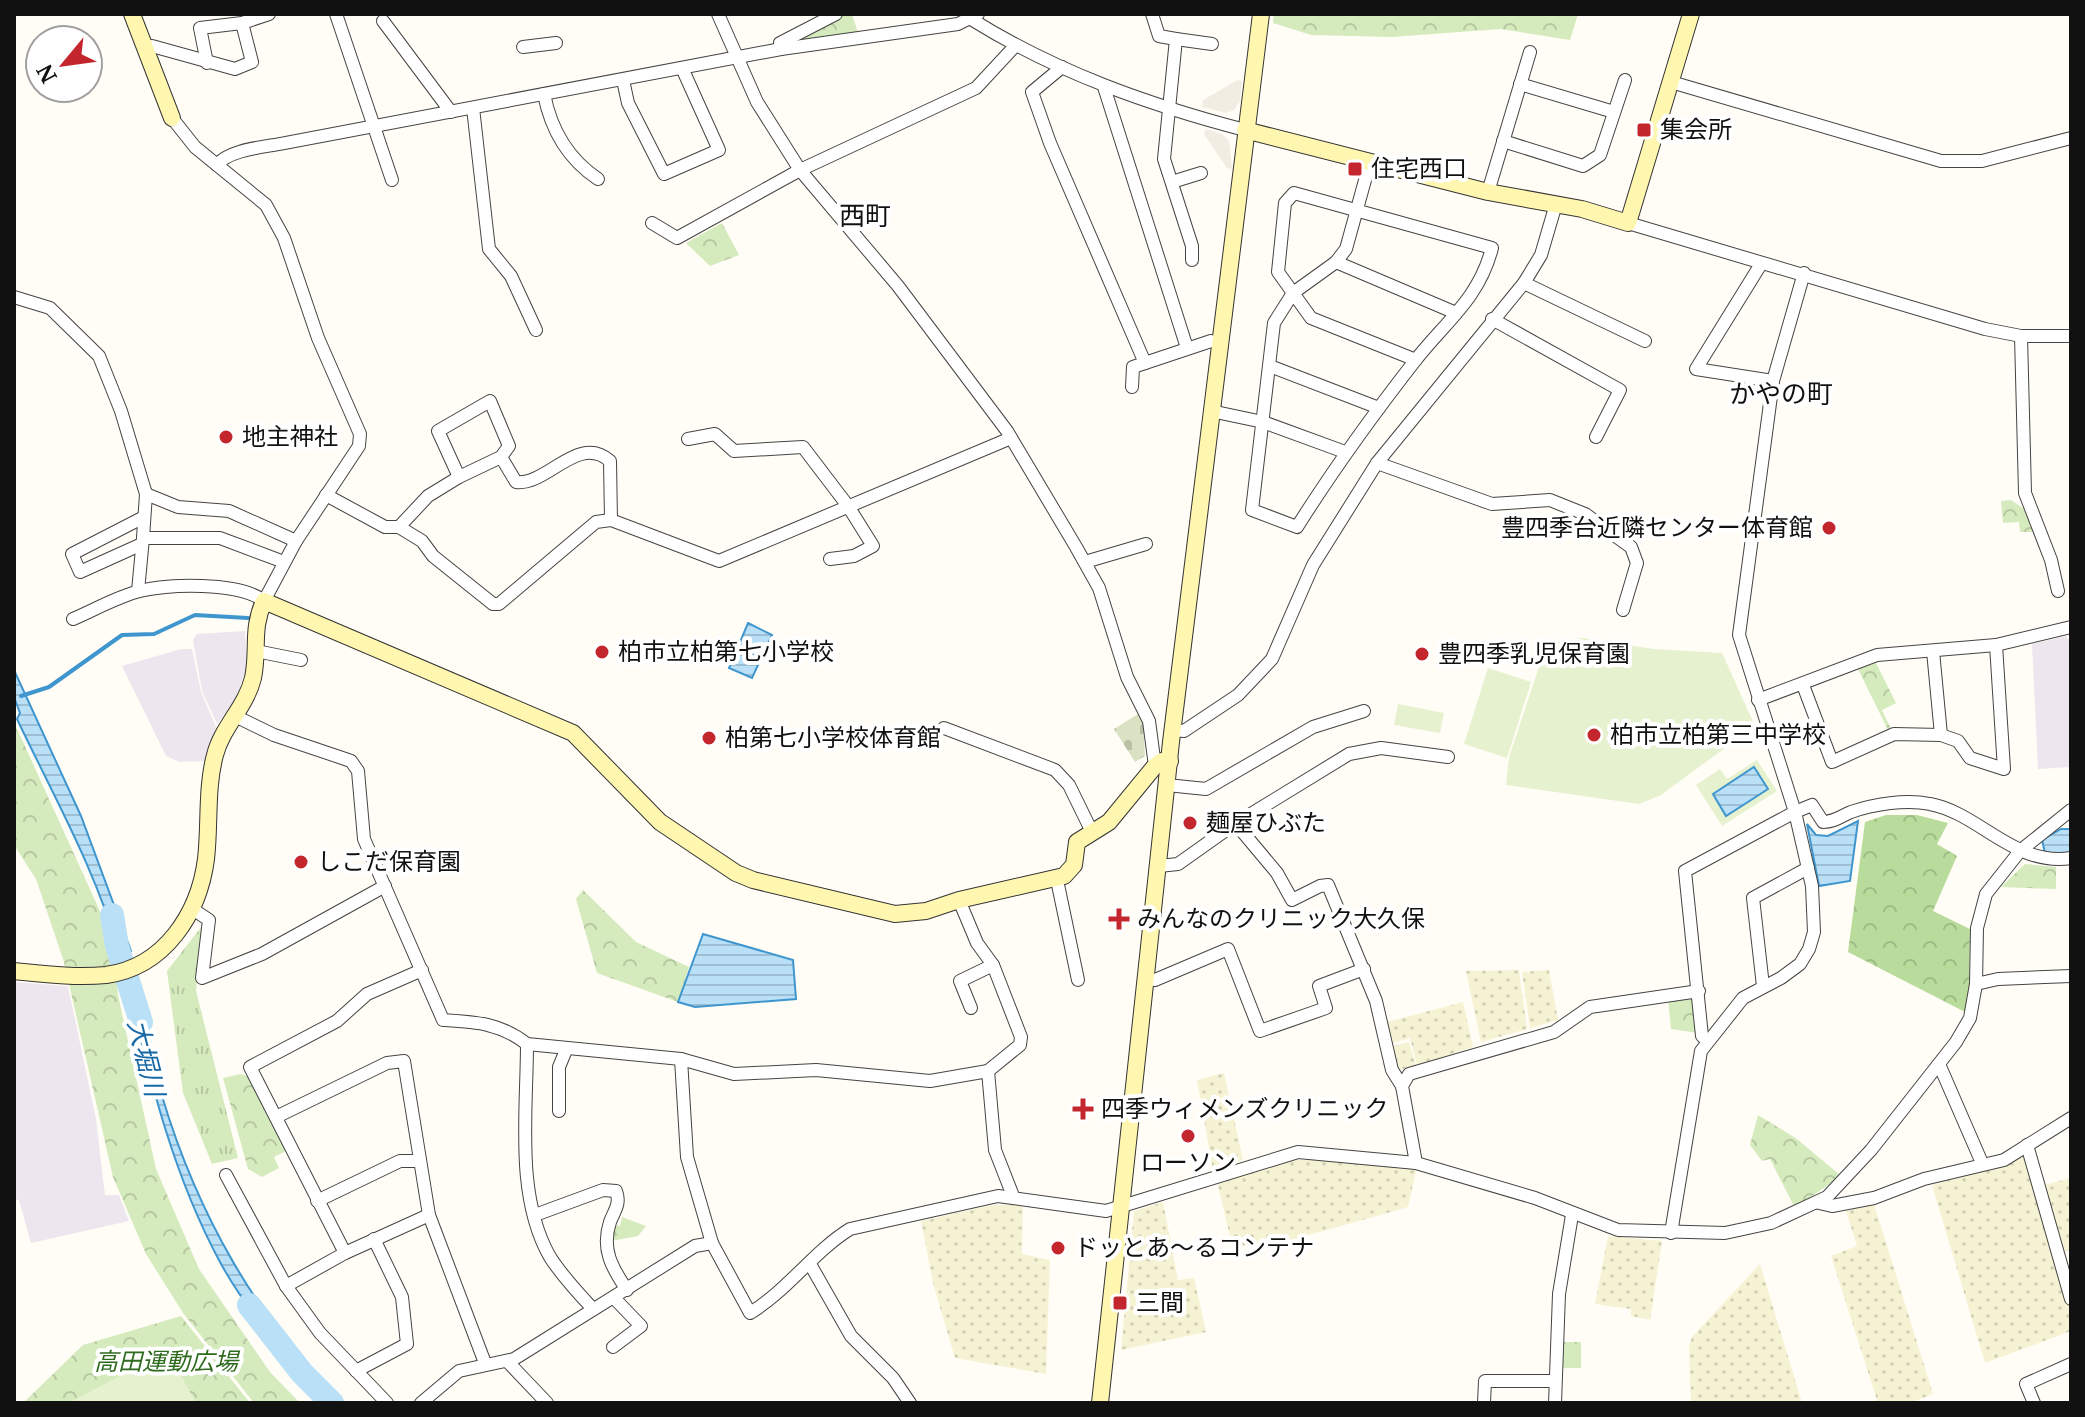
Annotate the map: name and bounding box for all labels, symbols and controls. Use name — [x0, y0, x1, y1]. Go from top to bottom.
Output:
north arrow — [24, 24, 104, 104]
text: N — [28, 59, 63, 89]
place label: 集会所 — [1660, 112, 1732, 145]
marker: 集会所 — [1635, 121, 1653, 139]
place label: 住宅西口 — [1371, 151, 1467, 184]
marker: 住宅西口 — [1346, 160, 1364, 178]
district label: 西町 — [839, 197, 891, 233]
district label: かやの町 — [1729, 375, 1833, 411]
place label: 地主神社 — [242, 419, 338, 452]
marker: 地主神社 — [217, 428, 235, 446]
place label: 豊四季台近隣センター体育館 — [1501, 510, 1813, 543]
marker: 豊四季台近隣センター体育館 — [1820, 519, 1838, 537]
place label: 柏市立柏第七小学校 — [618, 634, 834, 667]
place label: 豊四季乳児保育園 — [1438, 636, 1630, 669]
marker: 柏市立柏第七小学校 — [593, 643, 611, 661]
marker: 豊四季乳児保育園 — [1413, 645, 1431, 663]
place label: 柏市立柏第三中学校 — [1610, 717, 1826, 750]
place label: 柏第七小学校体育館 — [725, 720, 941, 753]
marker: 柏市立柏第三中学校 — [1585, 726, 1603, 744]
marker: 柏第七小学校体育館 — [700, 729, 718, 747]
place label: 麺屋ひぶた — [1206, 805, 1326, 838]
marker: 麺屋ひぶた — [1181, 814, 1199, 832]
place label: しこだ保育園 — [317, 844, 461, 877]
marker: しこだ保育園 — [292, 853, 310, 871]
place label: みんなのクリニック大久保 — [1137, 901, 1425, 934]
marker: みんなのクリニック大久保 — [1108, 908, 1130, 930]
water label: 大堀川 — [120, 1016, 175, 1103]
place label: 四季ウィメンズクリニック — [1101, 1091, 1389, 1124]
marker: 四季ウィメンズクリニック — [1072, 1098, 1094, 1120]
marker: ローソン — [1179, 1127, 1197, 1145]
place label: ローソン — [1140, 1145, 1236, 1178]
place label: ドッとあ〜るコンテナ — [1074, 1230, 1314, 1263]
marker: ドッとあ〜るコンテナ — [1049, 1239, 1067, 1257]
place label: 三間 — [1136, 1285, 1184, 1318]
marker: 三間 — [1111, 1294, 1129, 1312]
park label: 高田運動広場 — [94, 1344, 241, 1377]

